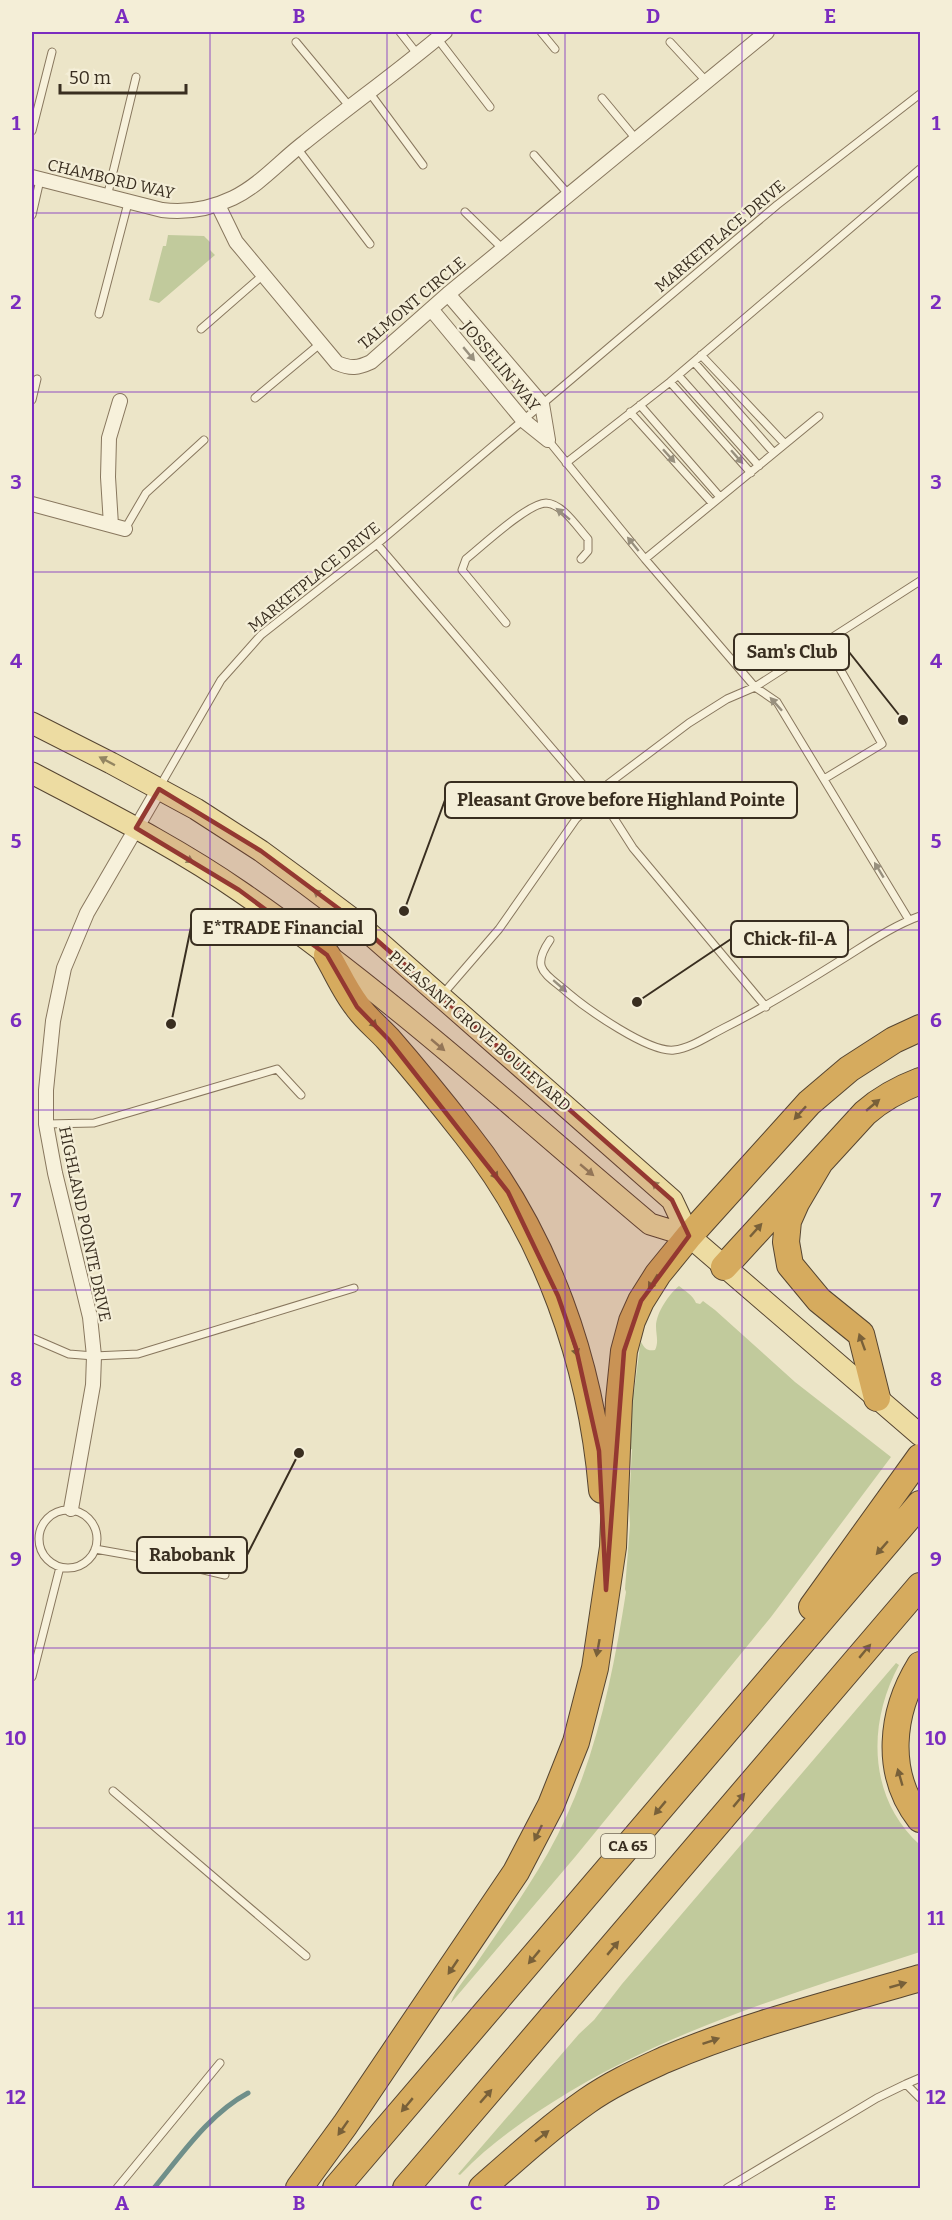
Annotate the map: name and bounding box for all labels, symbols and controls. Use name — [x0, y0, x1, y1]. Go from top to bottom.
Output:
text: A — [115, 4, 130, 28]
text: B — [293, 4, 306, 28]
text: C — [470, 4, 482, 28]
text: D — [646, 4, 660, 28]
text: E — [824, 4, 836, 28]
scale bar — [60, 57, 186, 95]
text: 50 m — [69, 67, 111, 89]
text: 1 — [12, 111, 21, 135]
text: 1 — [932, 111, 941, 135]
street label: CHAMBORD WAY — [46, 155, 177, 203]
street label: MARKETPLACE DRIVE — [651, 176, 789, 296]
street label: TALMONT CIRCLE — [354, 253, 470, 353]
text: 2 — [10, 290, 22, 314]
text: 2 — [930, 290, 942, 314]
street label: JOSSELIN WAY — [457, 316, 545, 415]
one-way arrow — [462, 346, 475, 362]
one-way arrow — [662, 448, 676, 463]
one-way arrow — [730, 449, 743, 464]
text: 3 — [10, 470, 22, 494]
text: 3 — [930, 470, 942, 494]
one-way arrow — [555, 507, 571, 520]
street label: MARKETPLACE DRIVE — [244, 518, 384, 636]
one-way arrow — [627, 537, 640, 552]
callout: Sam's Club — [734, 634, 849, 670]
text: Sam's Club — [746, 641, 838, 663]
text: 4 — [10, 649, 22, 673]
text: 4 — [930, 649, 942, 673]
one-way arrow — [770, 697, 783, 712]
one-way arrow — [99, 756, 116, 766]
callout: Pleasant Grove before Highland Pointe — [445, 782, 797, 818]
text: Pleasant Grove before Highland Pointe — [457, 789, 785, 811]
text: 5 — [11, 829, 22, 853]
text: 5 — [931, 829, 942, 853]
one-way arrow — [178, 853, 194, 864]
one-way arrow — [873, 862, 884, 878]
one-way arrow — [312, 889, 328, 901]
callout: E*TRADE Financial — [191, 909, 376, 945]
text: E*TRADE Financial — [203, 917, 364, 939]
callout: Chick-fil-A — [731, 921, 848, 957]
text: Chick-fil-A — [743, 928, 837, 950]
street label: PLEASANT GROVE BOULEVARD — [385, 947, 575, 1115]
one-way arrow — [552, 980, 568, 993]
text: 6 — [10, 1008, 22, 1032]
text: 6 — [930, 1008, 942, 1032]
one-way arrow — [363, 1013, 377, 1027]
one-way arrow — [430, 1038, 445, 1051]
one-way arrow — [865, 1099, 881, 1112]
one-way arrow — [793, 1105, 807, 1120]
street label: HIGHLAND POINTE DRIVE — [55, 1125, 115, 1323]
one-way arrow — [579, 1164, 595, 1177]
one-way arrow — [487, 1165, 499, 1180]
one-way arrow — [651, 1181, 666, 1194]
text: 7 — [11, 1188, 22, 1212]
text: 7 — [931, 1188, 942, 1212]
one-way arrow — [749, 1223, 762, 1238]
one-way arrow — [648, 1274, 659, 1290]
one-way arrow — [856, 1332, 866, 1350]
one-way arrow — [571, 1339, 580, 1357]
text: 8 — [10, 1367, 22, 1391]
text: 8 — [930, 1367, 942, 1391]
callout: Rabobank — [137, 1537, 247, 1573]
one-way arrow — [876, 1540, 889, 1556]
text: Rabobank — [149, 1544, 235, 1566]
text: 9 — [10, 1547, 22, 1571]
text: 9 — [930, 1547, 942, 1571]
one-way arrow — [593, 1639, 602, 1658]
one-way arrow — [858, 1644, 871, 1659]
text: 10 — [5, 1726, 27, 1750]
text: 10 — [925, 1726, 947, 1750]
one-way arrow — [895, 1768, 904, 1786]
one-way arrow — [732, 1793, 745, 1808]
one-way arrow — [654, 1800, 667, 1815]
one-way arrow — [533, 1824, 543, 1841]
road number: CA 65 — [601, 1834, 655, 1858]
text: 11 — [7, 1906, 25, 1930]
text: 11 — [927, 1906, 945, 1930]
one-way arrow — [606, 1940, 619, 1956]
one-way arrow — [528, 1949, 541, 1964]
one-way arrow — [448, 1959, 459, 1975]
one-way arrow — [889, 1980, 907, 1989]
one-way arrow — [702, 2036, 720, 2046]
text: 12 — [6, 2085, 26, 2109]
text: 12 — [926, 2085, 946, 2109]
one-way arrow — [479, 2088, 492, 2104]
one-way arrow — [401, 2097, 414, 2112]
one-way arrow — [337, 2120, 349, 2136]
one-way arrow — [534, 2130, 550, 2143]
text: A — [115, 2191, 130, 2215]
text: B — [293, 2191, 306, 2215]
text: C — [470, 2191, 482, 2215]
text: D — [646, 2191, 660, 2215]
text: E — [824, 2191, 836, 2215]

